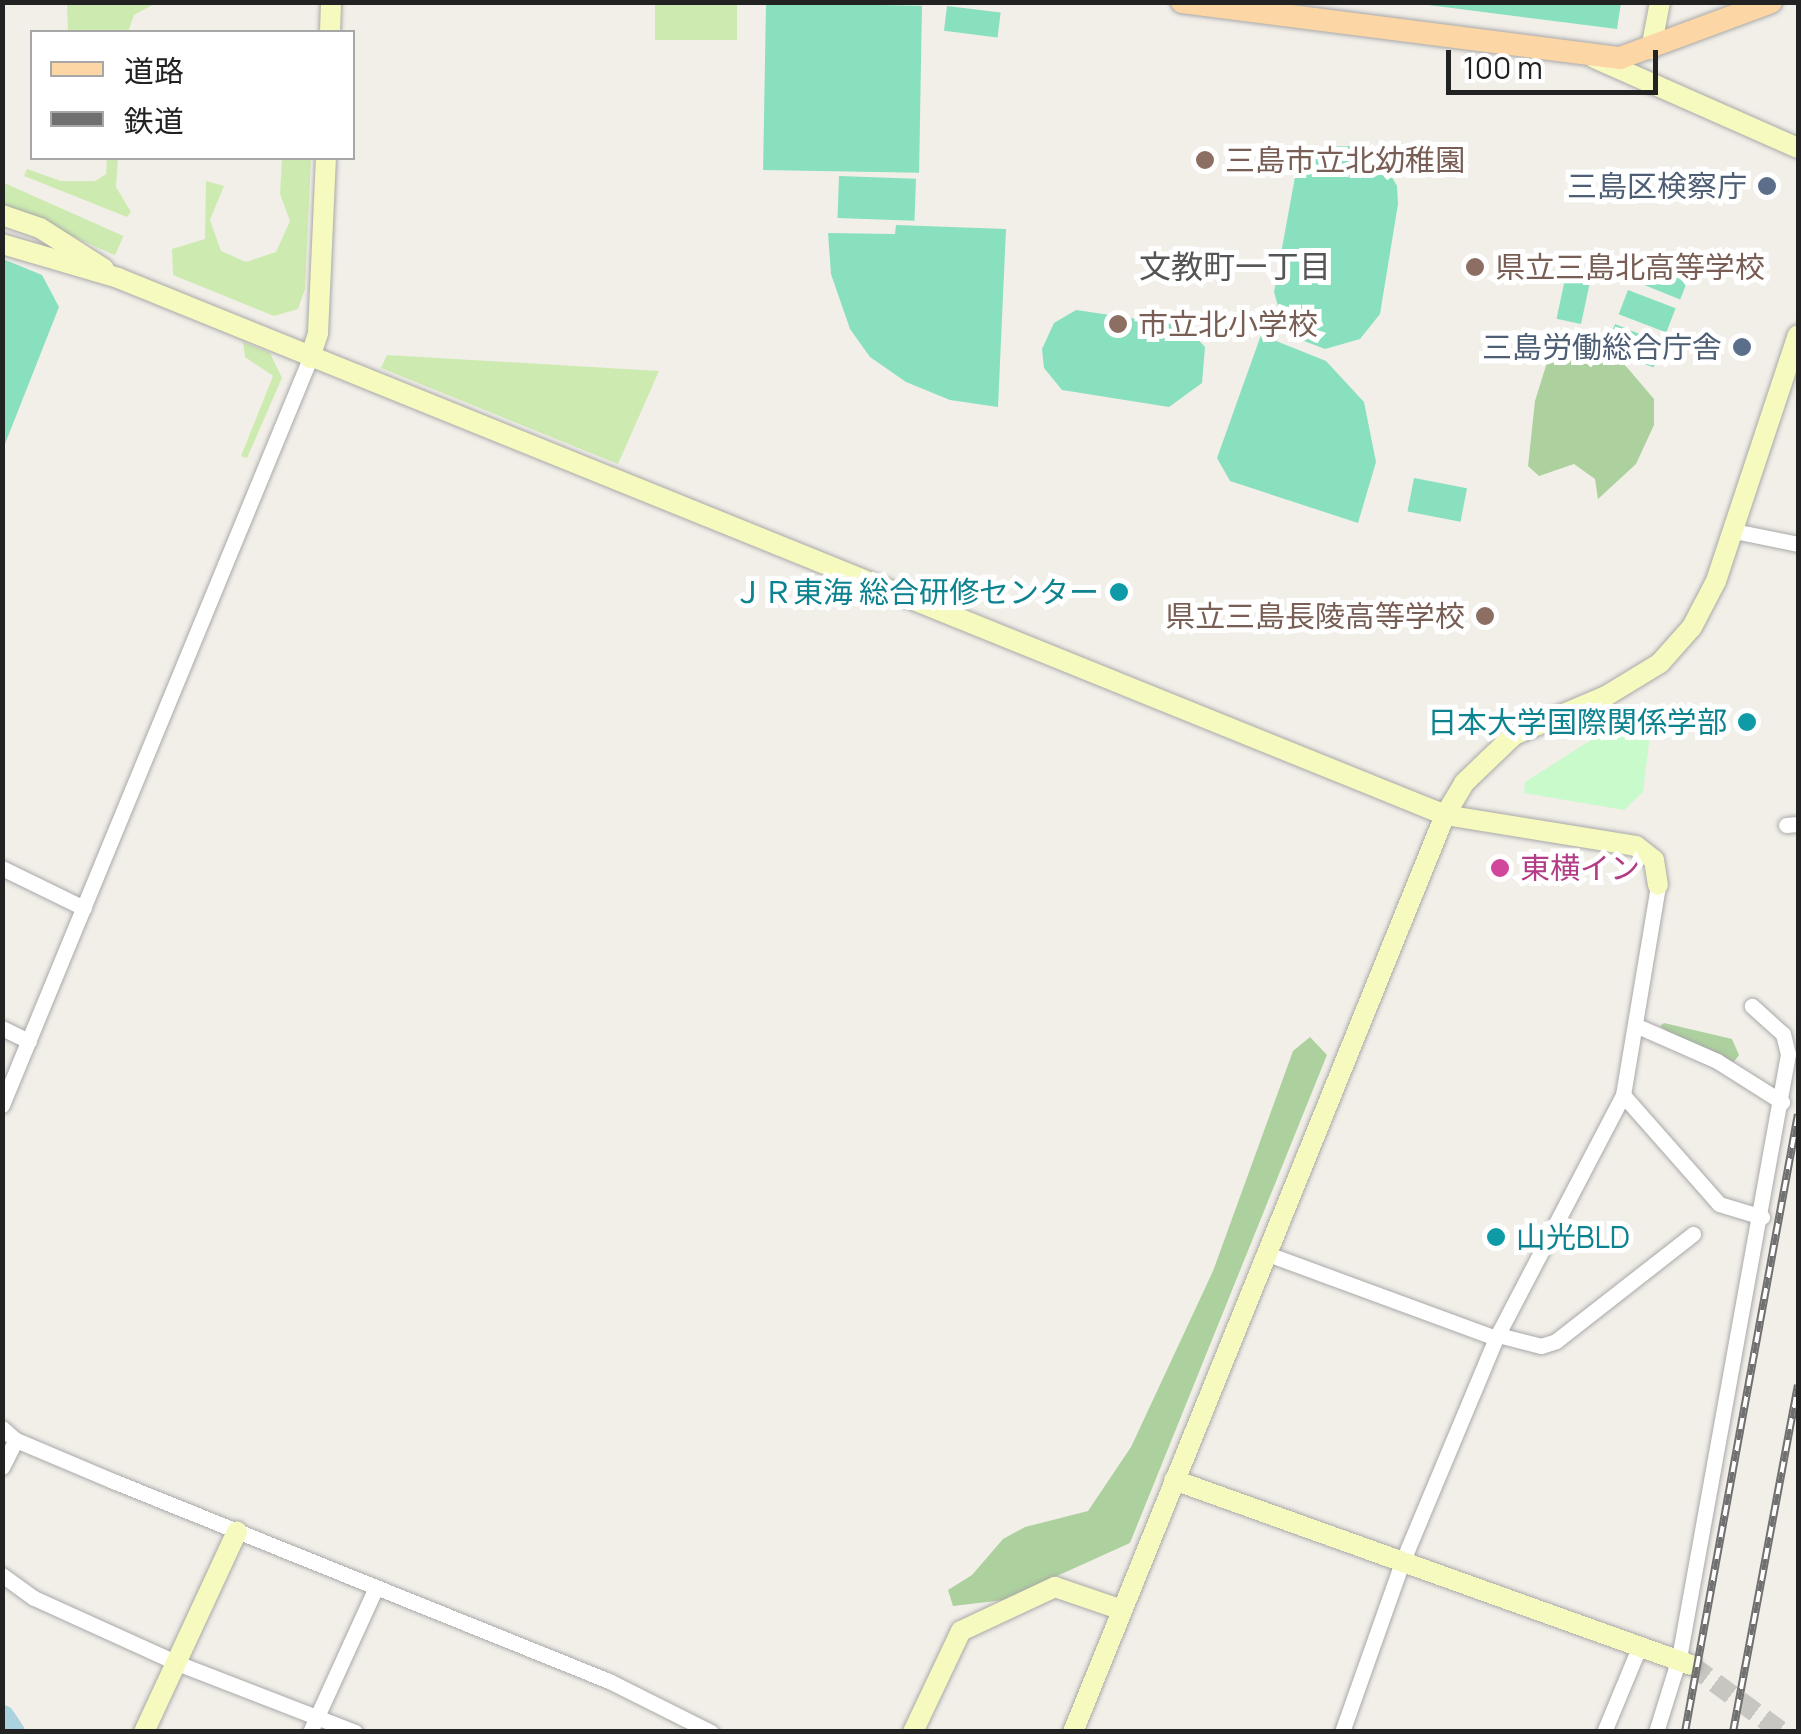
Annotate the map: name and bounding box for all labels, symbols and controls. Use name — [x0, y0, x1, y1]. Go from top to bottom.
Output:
legend — [30, 30, 355, 160]
scale bar — [1451, 30, 1664, 92]
text: 100 m — [1463, 47, 1543, 88]
text: 道路 — [124, 50, 184, 91]
text: 鉄道 — [124, 100, 184, 141]
place label: 三島市立北幼稚園 — [1225, 142, 1465, 178]
marker: 三島市立北幼稚園 — [1194, 149, 1216, 171]
place label: 三島区検察庁 — [1567, 168, 1747, 204]
marker: 三島区検察庁 — [1756, 175, 1778, 197]
district label: 文教町一丁目 — [1139, 247, 1331, 285]
place label: 県立三島北高等学校 — [1495, 249, 1765, 285]
marker: 県立三島北高等学校 — [1464, 256, 1486, 278]
place label: 市立北小学校 — [1138, 306, 1318, 342]
marker: 市立北小学校 — [1107, 313, 1129, 335]
place label: 三島労働総合庁舎 — [1482, 329, 1722, 365]
marker: 三島労働総合庁舎 — [1731, 336, 1753, 358]
place label: ＪＲ東海 総合研修センター — [733, 574, 1099, 610]
marker: ＪＲ東海 総合研修センター — [1108, 581, 1130, 603]
place label: 県立三島長陵高等学校 — [1165, 598, 1465, 634]
marker: 県立三島長陵高等学校 — [1474, 605, 1496, 627]
place label: 日本大学国際関係学部 — [1427, 704, 1727, 740]
marker: 日本大学国際関係学部 — [1736, 711, 1758, 733]
place label: 東横イン — [1520, 850, 1640, 886]
marker: 東横イン — [1489, 857, 1511, 879]
place label: 山光BLD — [1516, 1219, 1630, 1255]
marker: 山光BLD — [1485, 1226, 1507, 1248]

